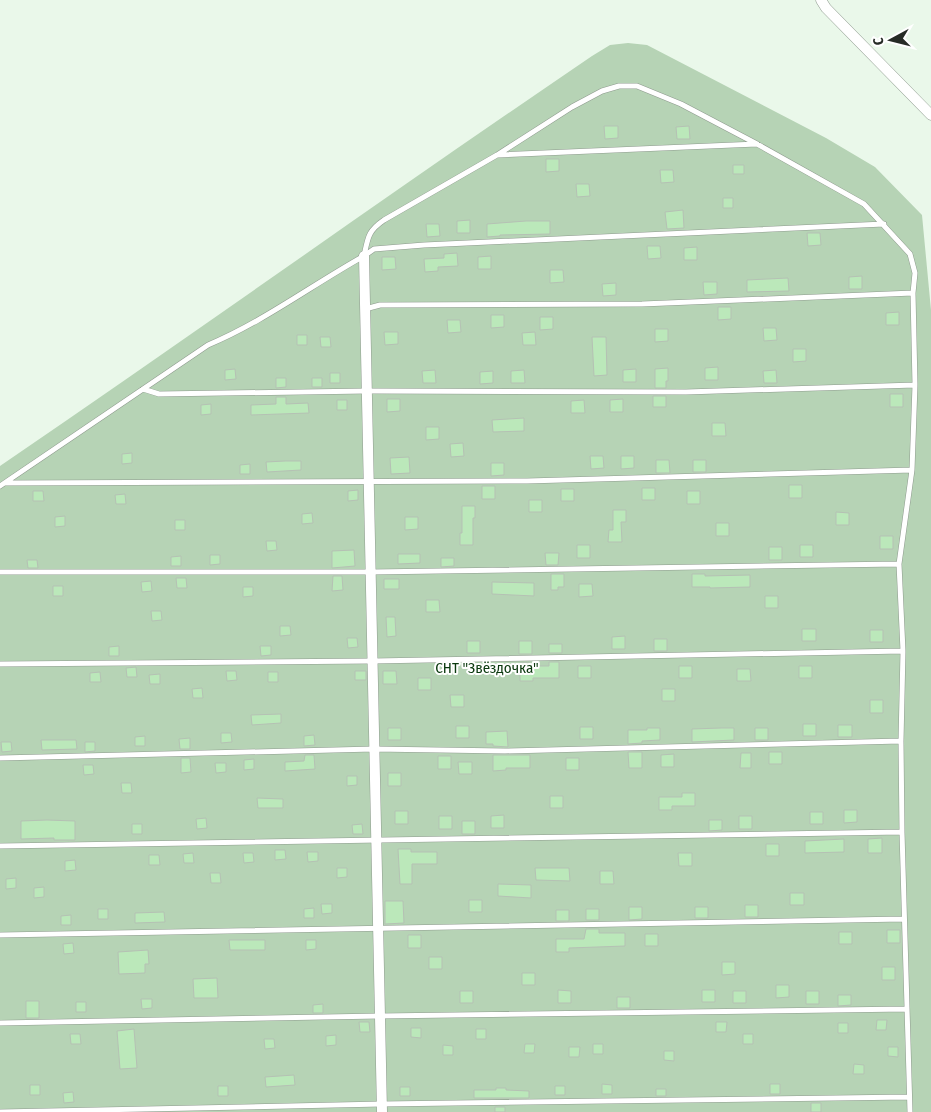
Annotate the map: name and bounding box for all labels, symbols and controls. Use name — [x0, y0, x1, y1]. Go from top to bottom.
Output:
north arrow — [866, 15, 916, 65]
text: С — [870, 36, 887, 46]
park label: СНТ "Звёздочка" — [435, 659, 539, 677]

